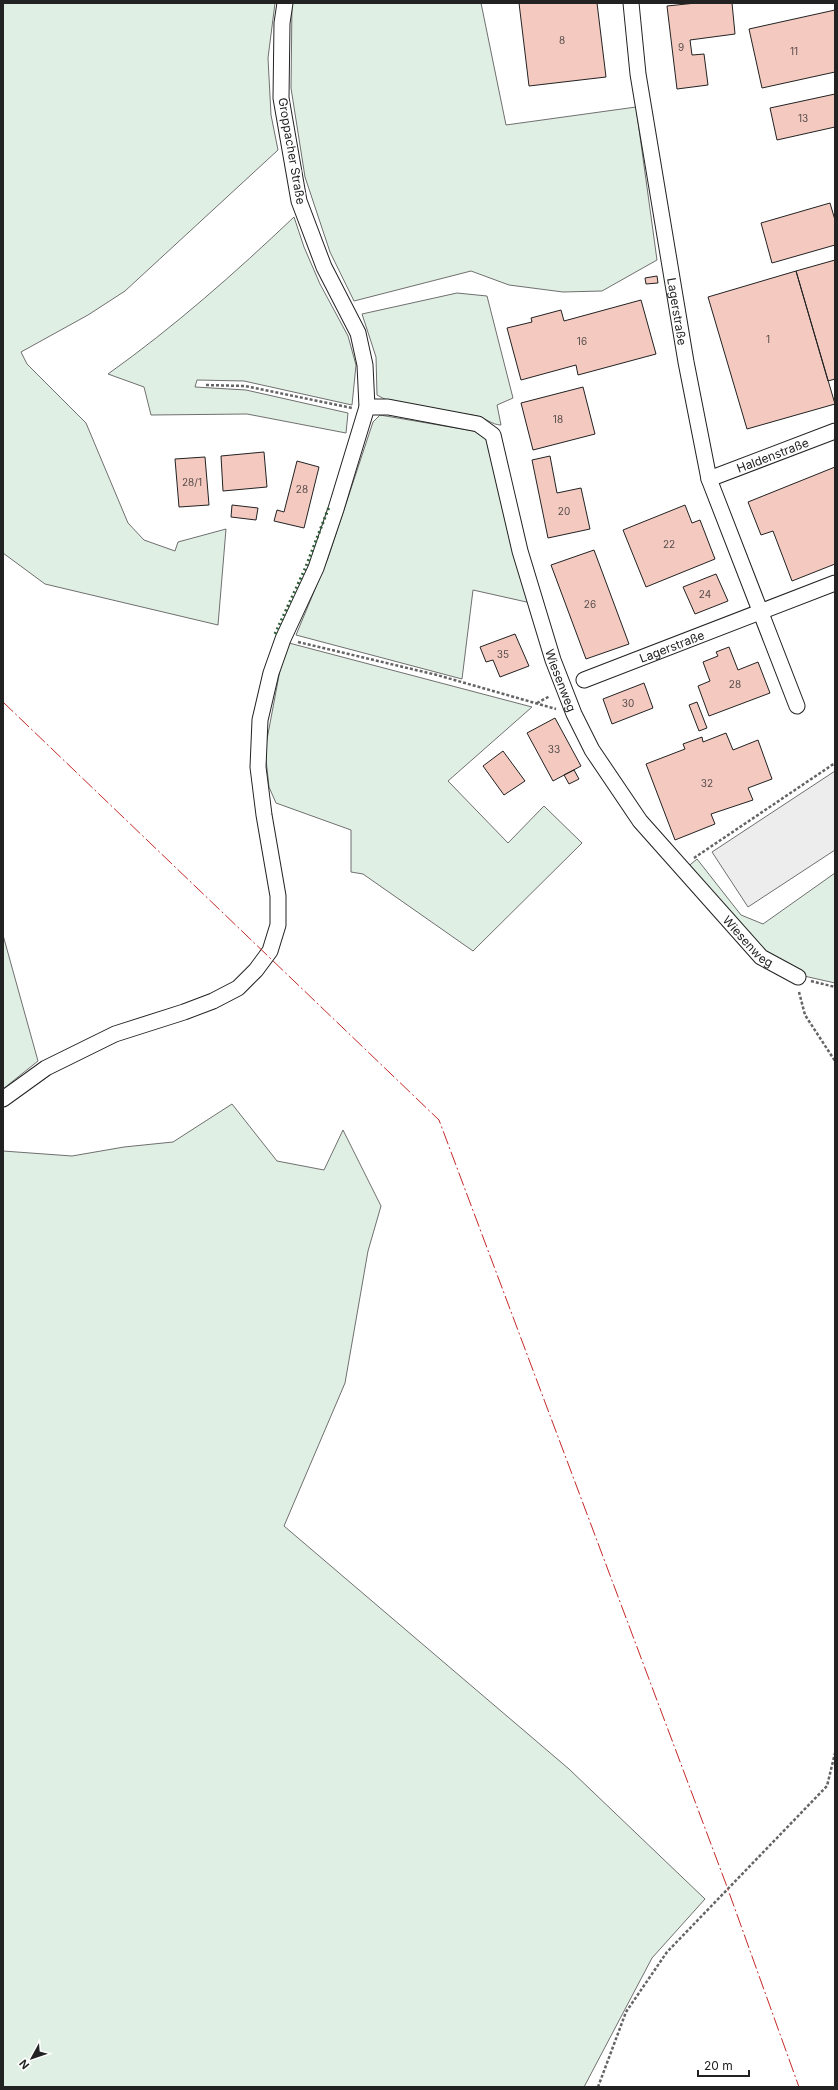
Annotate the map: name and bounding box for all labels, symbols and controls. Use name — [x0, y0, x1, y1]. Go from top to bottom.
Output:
house number: 8 — [559, 34, 565, 46]
house number: 9 — [678, 41, 684, 53]
house number: 11 — [790, 45, 798, 57]
street label: Groppacher Straße — [275, 96, 309, 206]
house number: 13 — [798, 112, 808, 124]
street label: Lagerstraße — [665, 276, 691, 346]
house number: 1 — [766, 333, 770, 345]
house number: 16 — [577, 335, 587, 347]
house number: 18 — [553, 413, 563, 425]
street label: Haldenstraße — [734, 434, 811, 475]
house number: 28/1 — [182, 476, 202, 488]
house number: 28 — [296, 483, 308, 495]
house number: 20 — [558, 505, 570, 517]
house number: 22 — [663, 538, 675, 550]
house number: 24 — [699, 588, 711, 600]
house number: 26 — [584, 598, 596, 610]
street label: Lagerstraße — [637, 627, 706, 665]
street label: Wiesenweg — [543, 647, 580, 714]
house number: 35 — [497, 648, 509, 660]
house number: 28 — [729, 678, 741, 690]
house number: 30 — [622, 697, 634, 709]
house number: 33 — [548, 743, 560, 755]
house number: 32 — [701, 777, 713, 789]
street label: Wiesenweg — [720, 912, 776, 970]
north arrow — [12, 2038, 52, 2078]
scale bar — [698, 2052, 749, 2078]
text: N — [16, 2057, 32, 2072]
text: 20 m — [704, 2058, 733, 2073]

